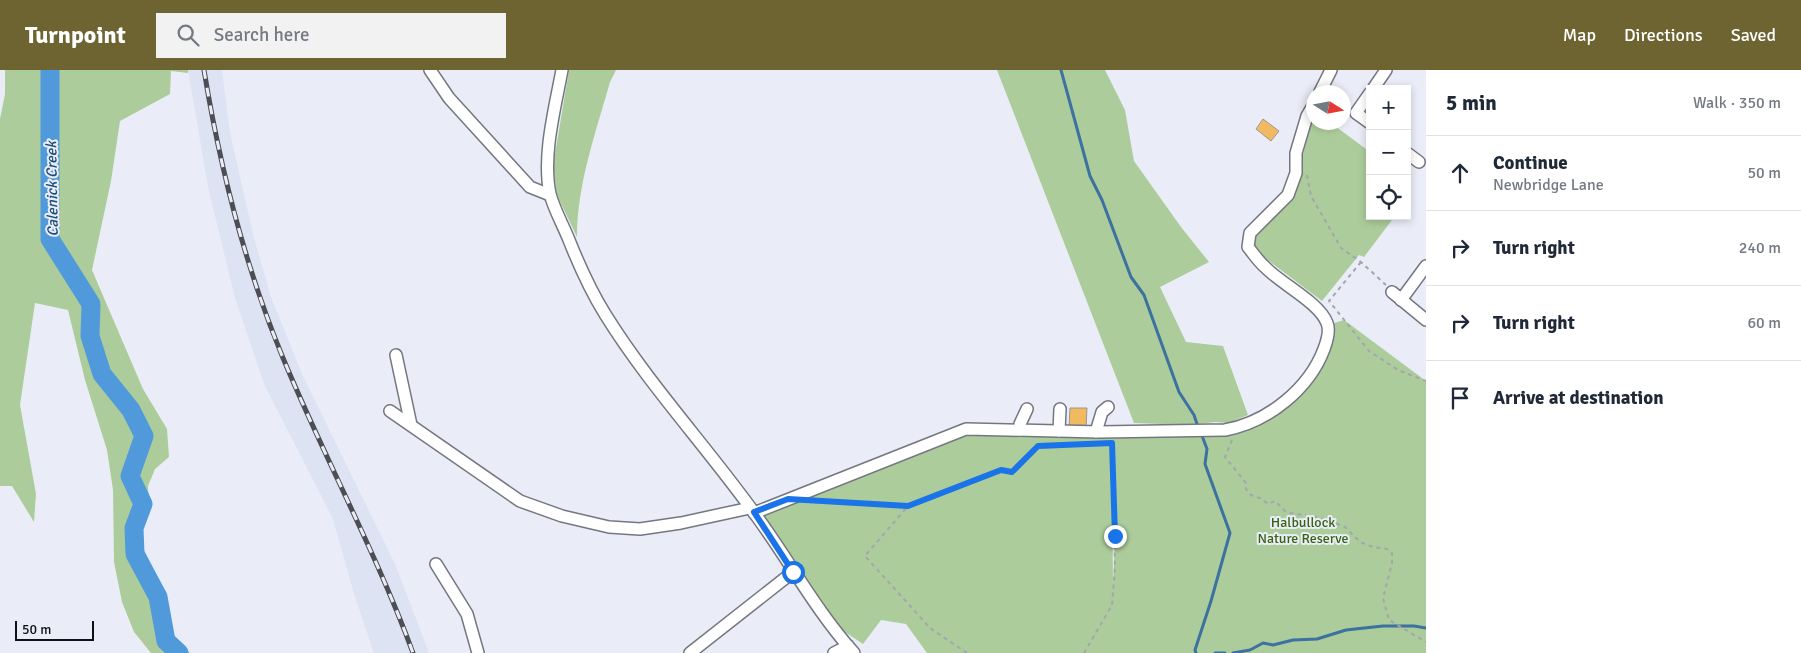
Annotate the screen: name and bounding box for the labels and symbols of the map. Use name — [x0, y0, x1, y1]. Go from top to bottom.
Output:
north arrow — [1306, 85, 1351, 130]
water label: Calenick Creek — [42, 140, 62, 237]
park label: Halbullock Nature Reserve — [1257, 514, 1349, 547]
route end — [1104, 525, 1127, 548]
route start — [782, 561, 805, 584]
scale bar — [15, 618, 94, 641]

